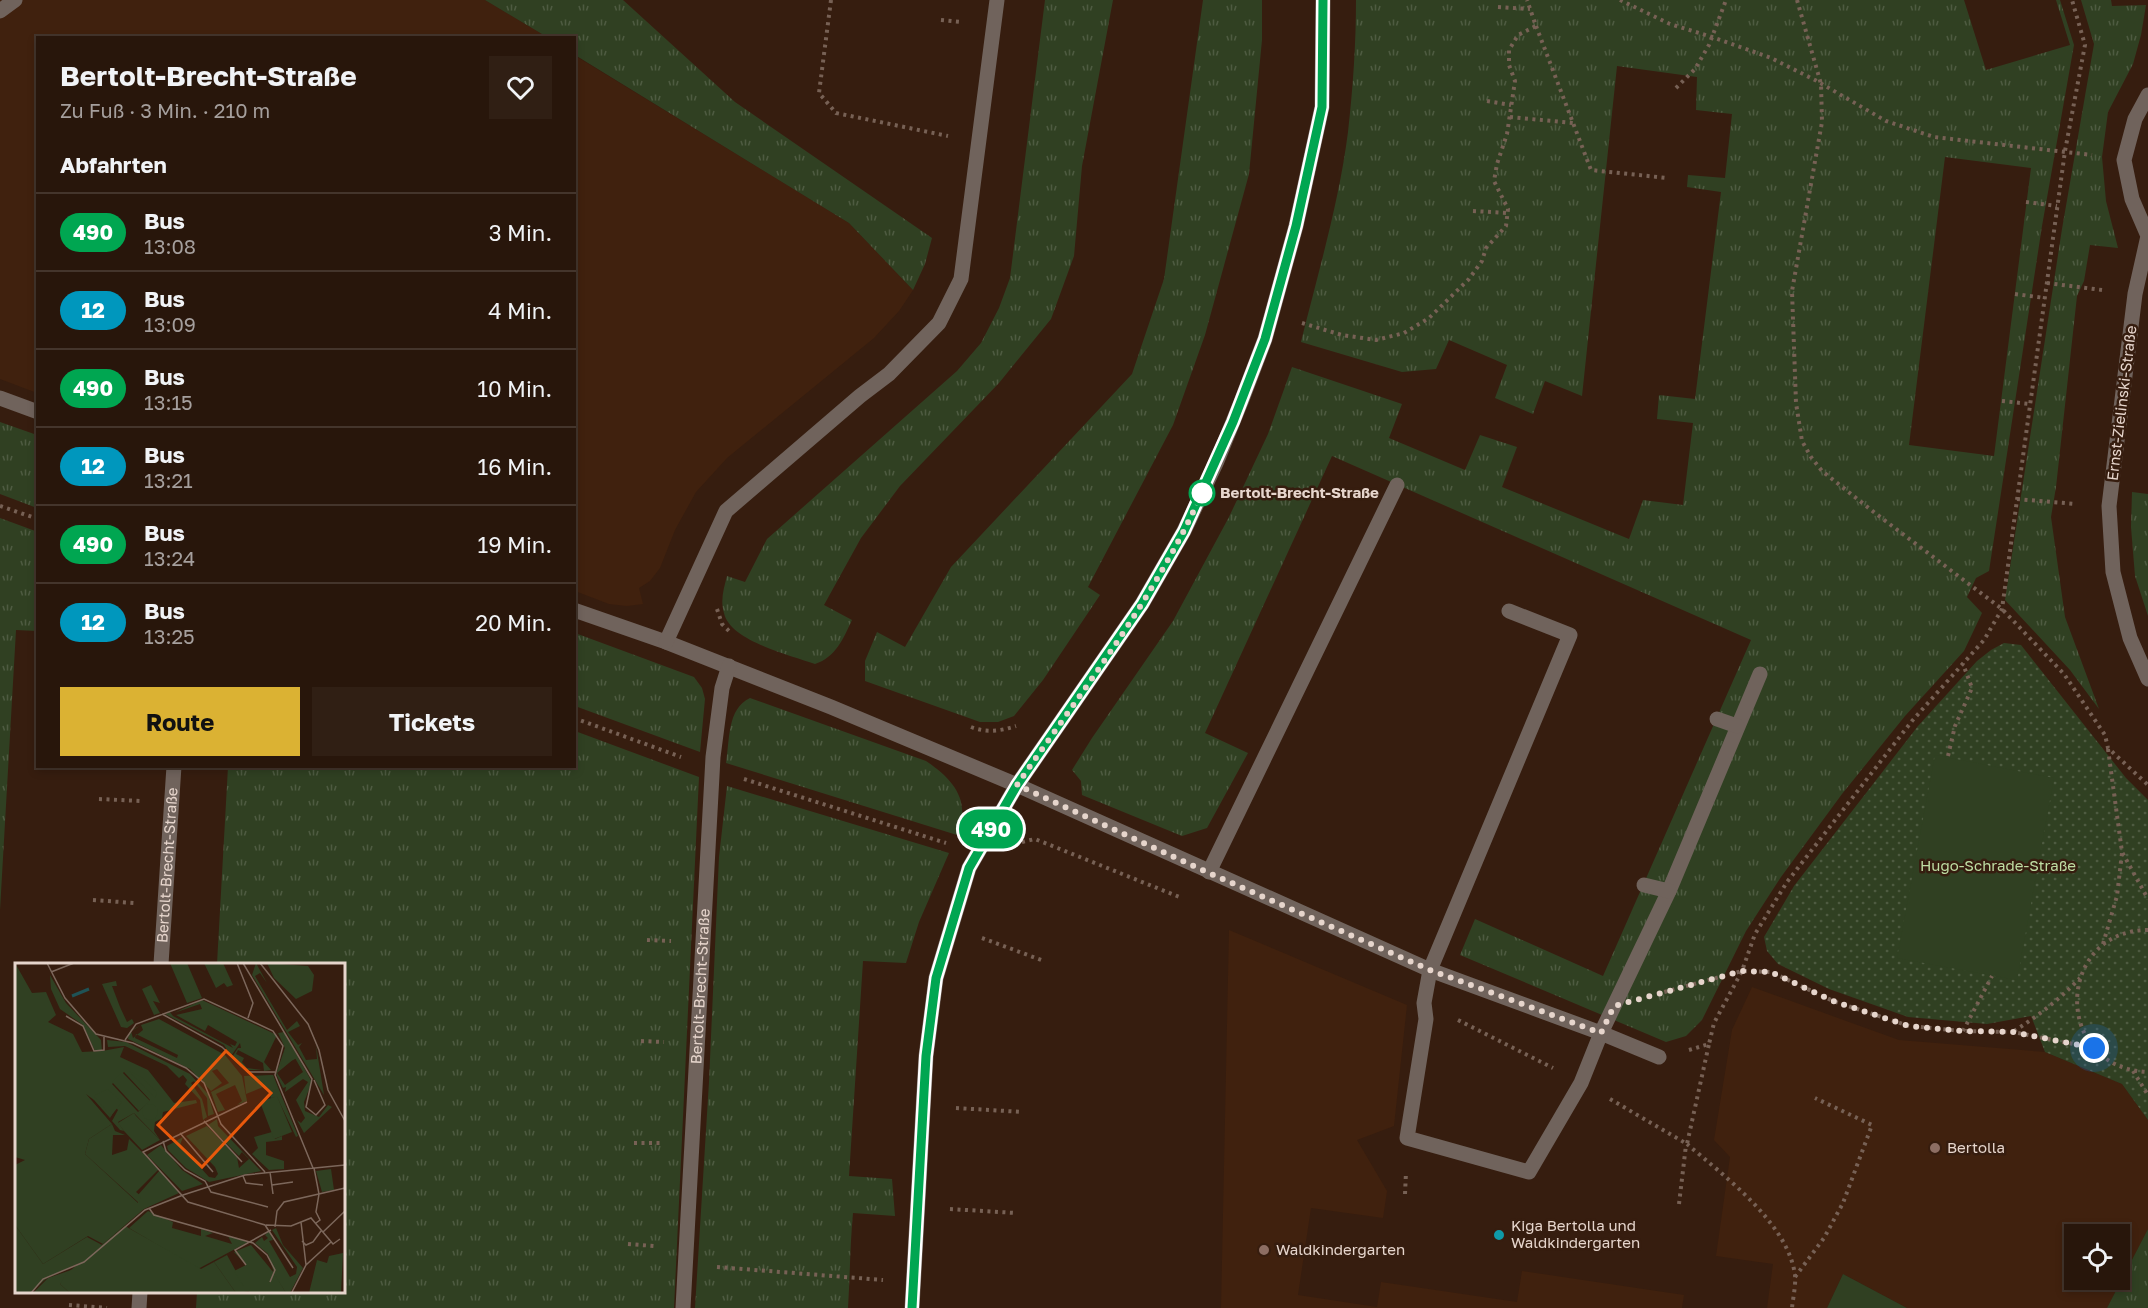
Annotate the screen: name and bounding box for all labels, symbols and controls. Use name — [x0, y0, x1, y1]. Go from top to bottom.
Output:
button: heart — [489, 56, 552, 119]
text: Bertolt-Brecht-Straße — [60, 59, 357, 92]
text: Zu Fuß · 3 Min. · 210 m — [60, 98, 270, 122]
text: Abfahrten — [60, 151, 167, 178]
text: Bus — [144, 207, 185, 234]
text: 490 — [73, 219, 113, 245]
text: 3 Min. — [489, 219, 552, 246]
text: 13:08 — [144, 234, 196, 258]
text: Bus — [144, 285, 185, 312]
text: 12 — [81, 297, 105, 323]
text: 4 Min. — [488, 297, 552, 324]
text: 13:09 — [144, 312, 196, 336]
street label: Ernst-Zielinski-Straße — [2103, 324, 2140, 482]
text: Bus — [144, 363, 185, 390]
text: 490 — [73, 375, 113, 401]
text: 10 Min. — [477, 375, 552, 402]
text: 13:15 — [144, 390, 193, 414]
text: Bus — [144, 441, 185, 468]
text: 12 — [81, 453, 105, 479]
text: 16 Min. — [478, 453, 552, 480]
text: 13:21 — [144, 468, 193, 492]
marker: Bertolt-Brecht-Straße — [1189, 480, 1215, 506]
place label: Bertolt-Brecht-Straße — [1220, 483, 1379, 501]
text: Bus — [144, 519, 185, 546]
text: 490 — [73, 531, 113, 557]
text: 19 Min. — [478, 531, 552, 558]
text: 13:24 — [144, 546, 195, 570]
text: Bus — [144, 597, 185, 624]
text: 12 — [81, 609, 105, 635]
text: 20 Min. — [475, 609, 552, 636]
text: 13:25 — [144, 624, 195, 648]
button: Route — [60, 687, 300, 756]
button: Tickets — [312, 687, 552, 756]
street label: Bertolt-Brecht-Straße — [152, 786, 181, 944]
line badge: 490 — [956, 810, 1026, 848]
text: 490 — [971, 816, 1011, 842]
park label: Hugo-Schrade-Straße — [1920, 856, 2076, 874]
street label: Bertolt-Brecht-Straße — [686, 908, 713, 1065]
inset map — [15, 963, 345, 1293]
your location — [2079, 1033, 2109, 1063]
place label: Bertolla — [1947, 1138, 2005, 1156]
marker: Bertolla — [1928, 1141, 1942, 1155]
place label: Kiga Bertolla und Waldkindergarten — [1511, 1216, 1640, 1251]
map controls — [2064, 1224, 2130, 1290]
button: locate — [2064, 1224, 2130, 1290]
marker: Kiga Bertolla und Waldkindergarten — [1492, 1228, 1506, 1242]
place label: Waldkindergarten — [1276, 1240, 1405, 1258]
marker: Waldkindergarten — [1257, 1243, 1271, 1257]

